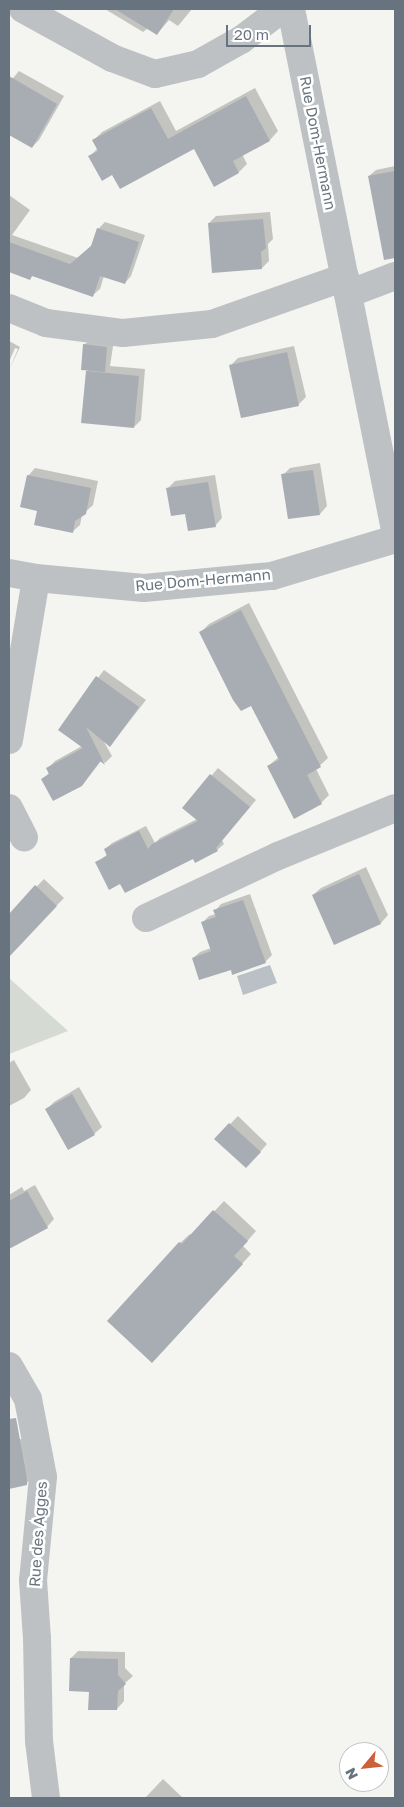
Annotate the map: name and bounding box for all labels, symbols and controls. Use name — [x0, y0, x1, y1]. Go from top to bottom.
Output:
scale bar — [229, 15, 314, 47]
text: 20 m — [234, 25, 269, 43]
street label: Rue Dom-Hermann — [296, 75, 340, 211]
street label: Rue Dom-Hermann — [134, 565, 272, 595]
street label: Rue des Agges — [25, 1480, 51, 1588]
north arrow — [339, 1742, 389, 1792]
text: N — [341, 1765, 361, 1783]

